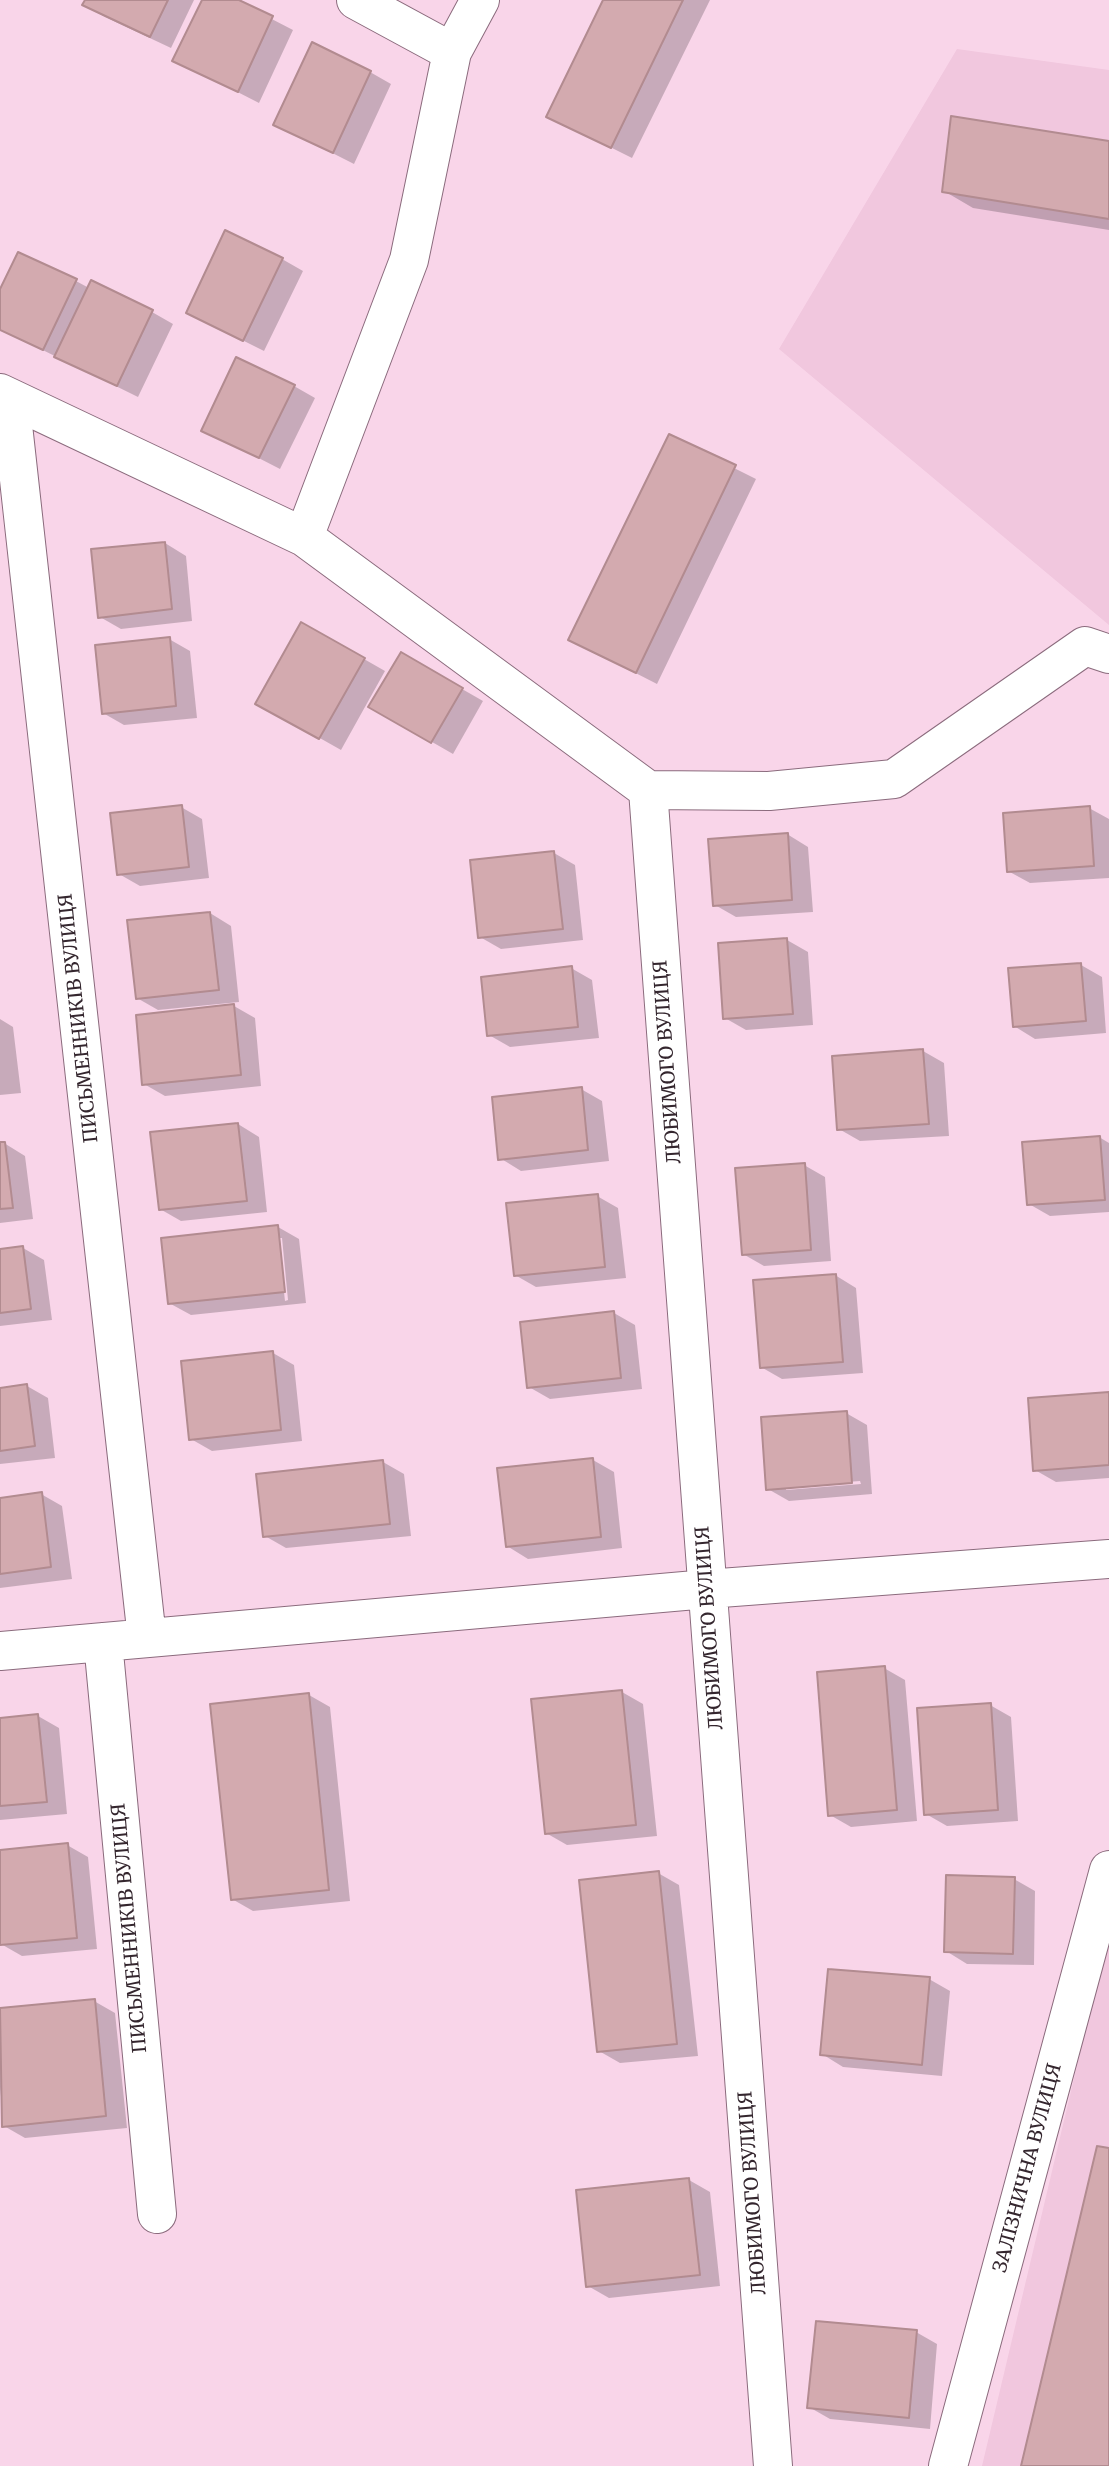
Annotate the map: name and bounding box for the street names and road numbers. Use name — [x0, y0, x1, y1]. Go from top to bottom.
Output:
street label: ПИСЬМЕННИКІВ ВУЛИЦЯ — [55, 892, 103, 1144]
street label: ЛЮБИМОГО ВУЛИЦЯ — [649, 959, 687, 1165]
street label: ЛЮБИМОГО ВУЛИЦЯ — [691, 1525, 729, 1731]
street label: ПИСЬМЕННИКІВ ВУЛИЦЯ — [108, 1802, 152, 2054]
street label: ЗАЛІЗНИЧНА ВУЛИЦЯ — [989, 2061, 1067, 2275]
street label: ЛЮБИМОГО ВУЛИЦЯ — [734, 2090, 772, 2296]

